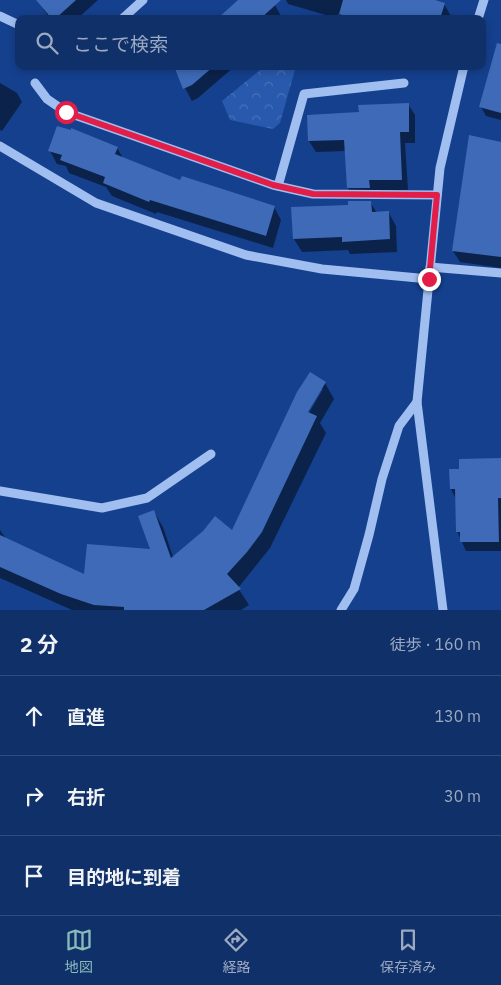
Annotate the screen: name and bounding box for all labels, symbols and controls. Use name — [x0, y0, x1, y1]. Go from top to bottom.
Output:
search box — [15, 15, 486, 70]
icon: search — [33, 29, 61, 57]
text: ここで検索 — [73, 32, 168, 56]
route start — [55, 101, 78, 124]
route end — [418, 268, 441, 291]
text: 2 分 — [20, 630, 59, 658]
text: 徒歩 · 160 m — [390, 634, 481, 654]
icon: ahead — [20, 702, 48, 730]
text: 直進 — [67, 705, 105, 729]
text: 130 m — [434, 706, 481, 726]
icon: right — [20, 782, 48, 810]
text: 右折 — [67, 785, 105, 809]
text: 30 m — [444, 786, 481, 806]
icon: arrive — [20, 862, 48, 890]
text: 目的地に到着 — [67, 865, 181, 889]
tab: 地図 — [65, 926, 93, 976]
tab: 経路 — [222, 926, 250, 976]
tab: 保存済み — [380, 926, 436, 976]

